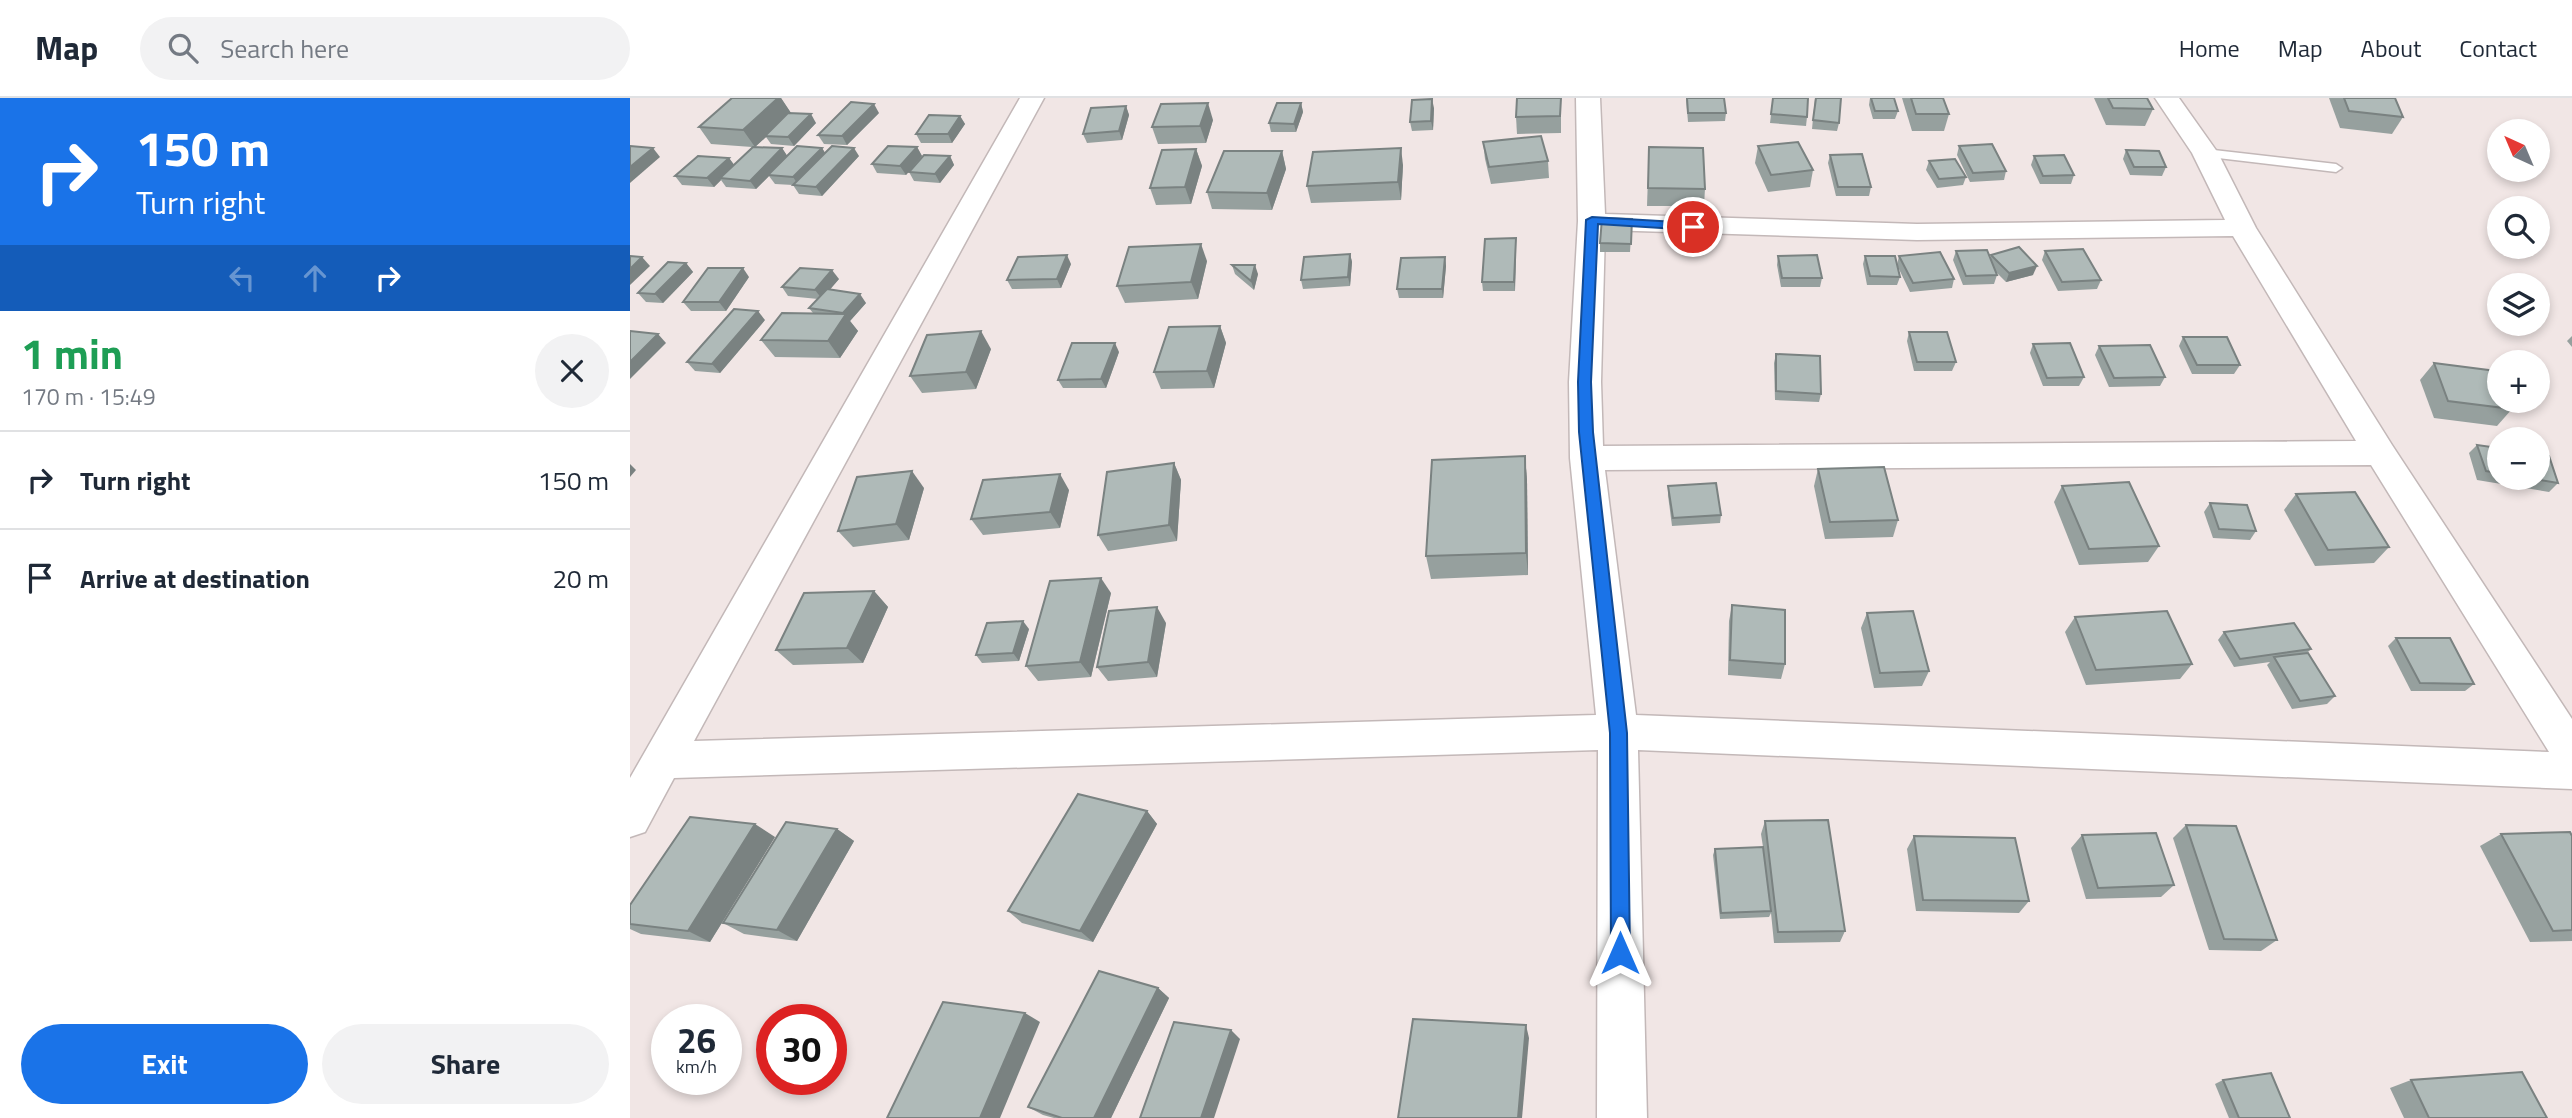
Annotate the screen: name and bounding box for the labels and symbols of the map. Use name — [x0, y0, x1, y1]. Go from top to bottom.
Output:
north arrow — [2487, 119, 2550, 182]
pin — [1663, 197, 1723, 257]
position arrow — [1583, 916, 1657, 990]
speed limit sign: 30 — [756, 1004, 847, 1095]

